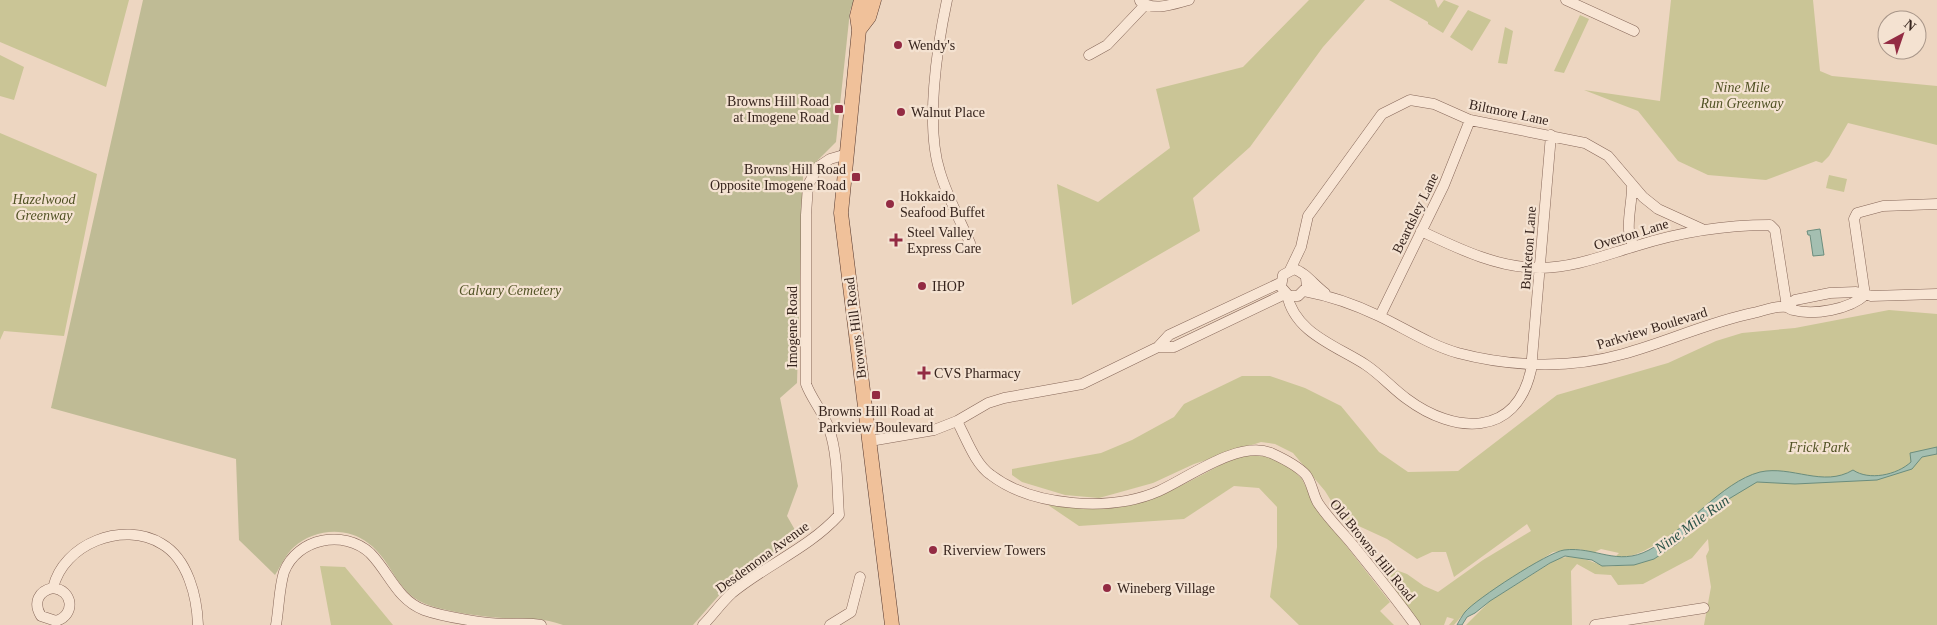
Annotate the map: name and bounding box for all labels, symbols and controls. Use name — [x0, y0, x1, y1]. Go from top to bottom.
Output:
north arrow — [1877, 10, 1927, 60]
text: N — [1901, 16, 1919, 34]
place label: Wendy's — [908, 38, 955, 53]
marker: Wendy's — [892, 39, 904, 51]
park label: Nine Mile Run Greenway — [1699, 80, 1784, 111]
place label: Browns Hill Road at Imogene Road — [727, 94, 829, 125]
street label: Biltmore Lane — [1468, 97, 1550, 128]
marker: Browns Hill Road at Imogene Road — [833, 103, 845, 115]
place label: Walnut Place — [911, 105, 985, 120]
marker: Walnut Place — [895, 106, 907, 118]
place label: Browns Hill Road Opposite Imogene Road — [710, 162, 846, 193]
marker: Browns Hill Road Opposite Imogene Road — [850, 171, 862, 183]
street label: Beardsley Lane — [1390, 171, 1441, 256]
place label: Hokkaido Seafood Buffet — [900, 189, 985, 220]
park label: Hazelwood Greenway — [12, 192, 77, 223]
marker: Hokkaido Seafood Buffet — [884, 198, 896, 210]
street label: Burketon Lane — [1518, 206, 1539, 290]
street label: Overton Lane — [1592, 216, 1670, 253]
place label: Steel Valley Express Care — [907, 225, 981, 256]
marker: Steel Valley Express Care — [889, 233, 903, 247]
street label: Browns Hill Road — [842, 276, 869, 379]
place label: IHOP — [932, 279, 965, 294]
marker: IHOP — [916, 280, 928, 292]
park label: Calvary Cemetery — [459, 283, 562, 298]
street label: Imogene Road — [785, 286, 800, 368]
street label: Parkview Boulevard — [1595, 305, 1709, 352]
place label: CVS Pharmacy — [934, 366, 1021, 381]
marker: CVS Pharmacy — [918, 367, 930, 379]
marker: Browns Hill Road at Parkview Boulevard — [870, 389, 882, 401]
place label: Browns Hill Road at Parkview Boulevard — [818, 404, 934, 435]
park label: Frick Park — [1787, 440, 1850, 455]
water label: Nine Mile Run — [1651, 492, 1732, 557]
street label: Old Browns Hill Road — [1327, 496, 1418, 604]
street label: Desdemona Avenue — [713, 519, 812, 596]
place label: Riverview Towers — [943, 543, 1046, 558]
marker: Riverview Towers — [927, 544, 939, 556]
place label: Wineberg Village — [1117, 581, 1215, 596]
marker: Wineberg Village — [1101, 582, 1113, 594]

